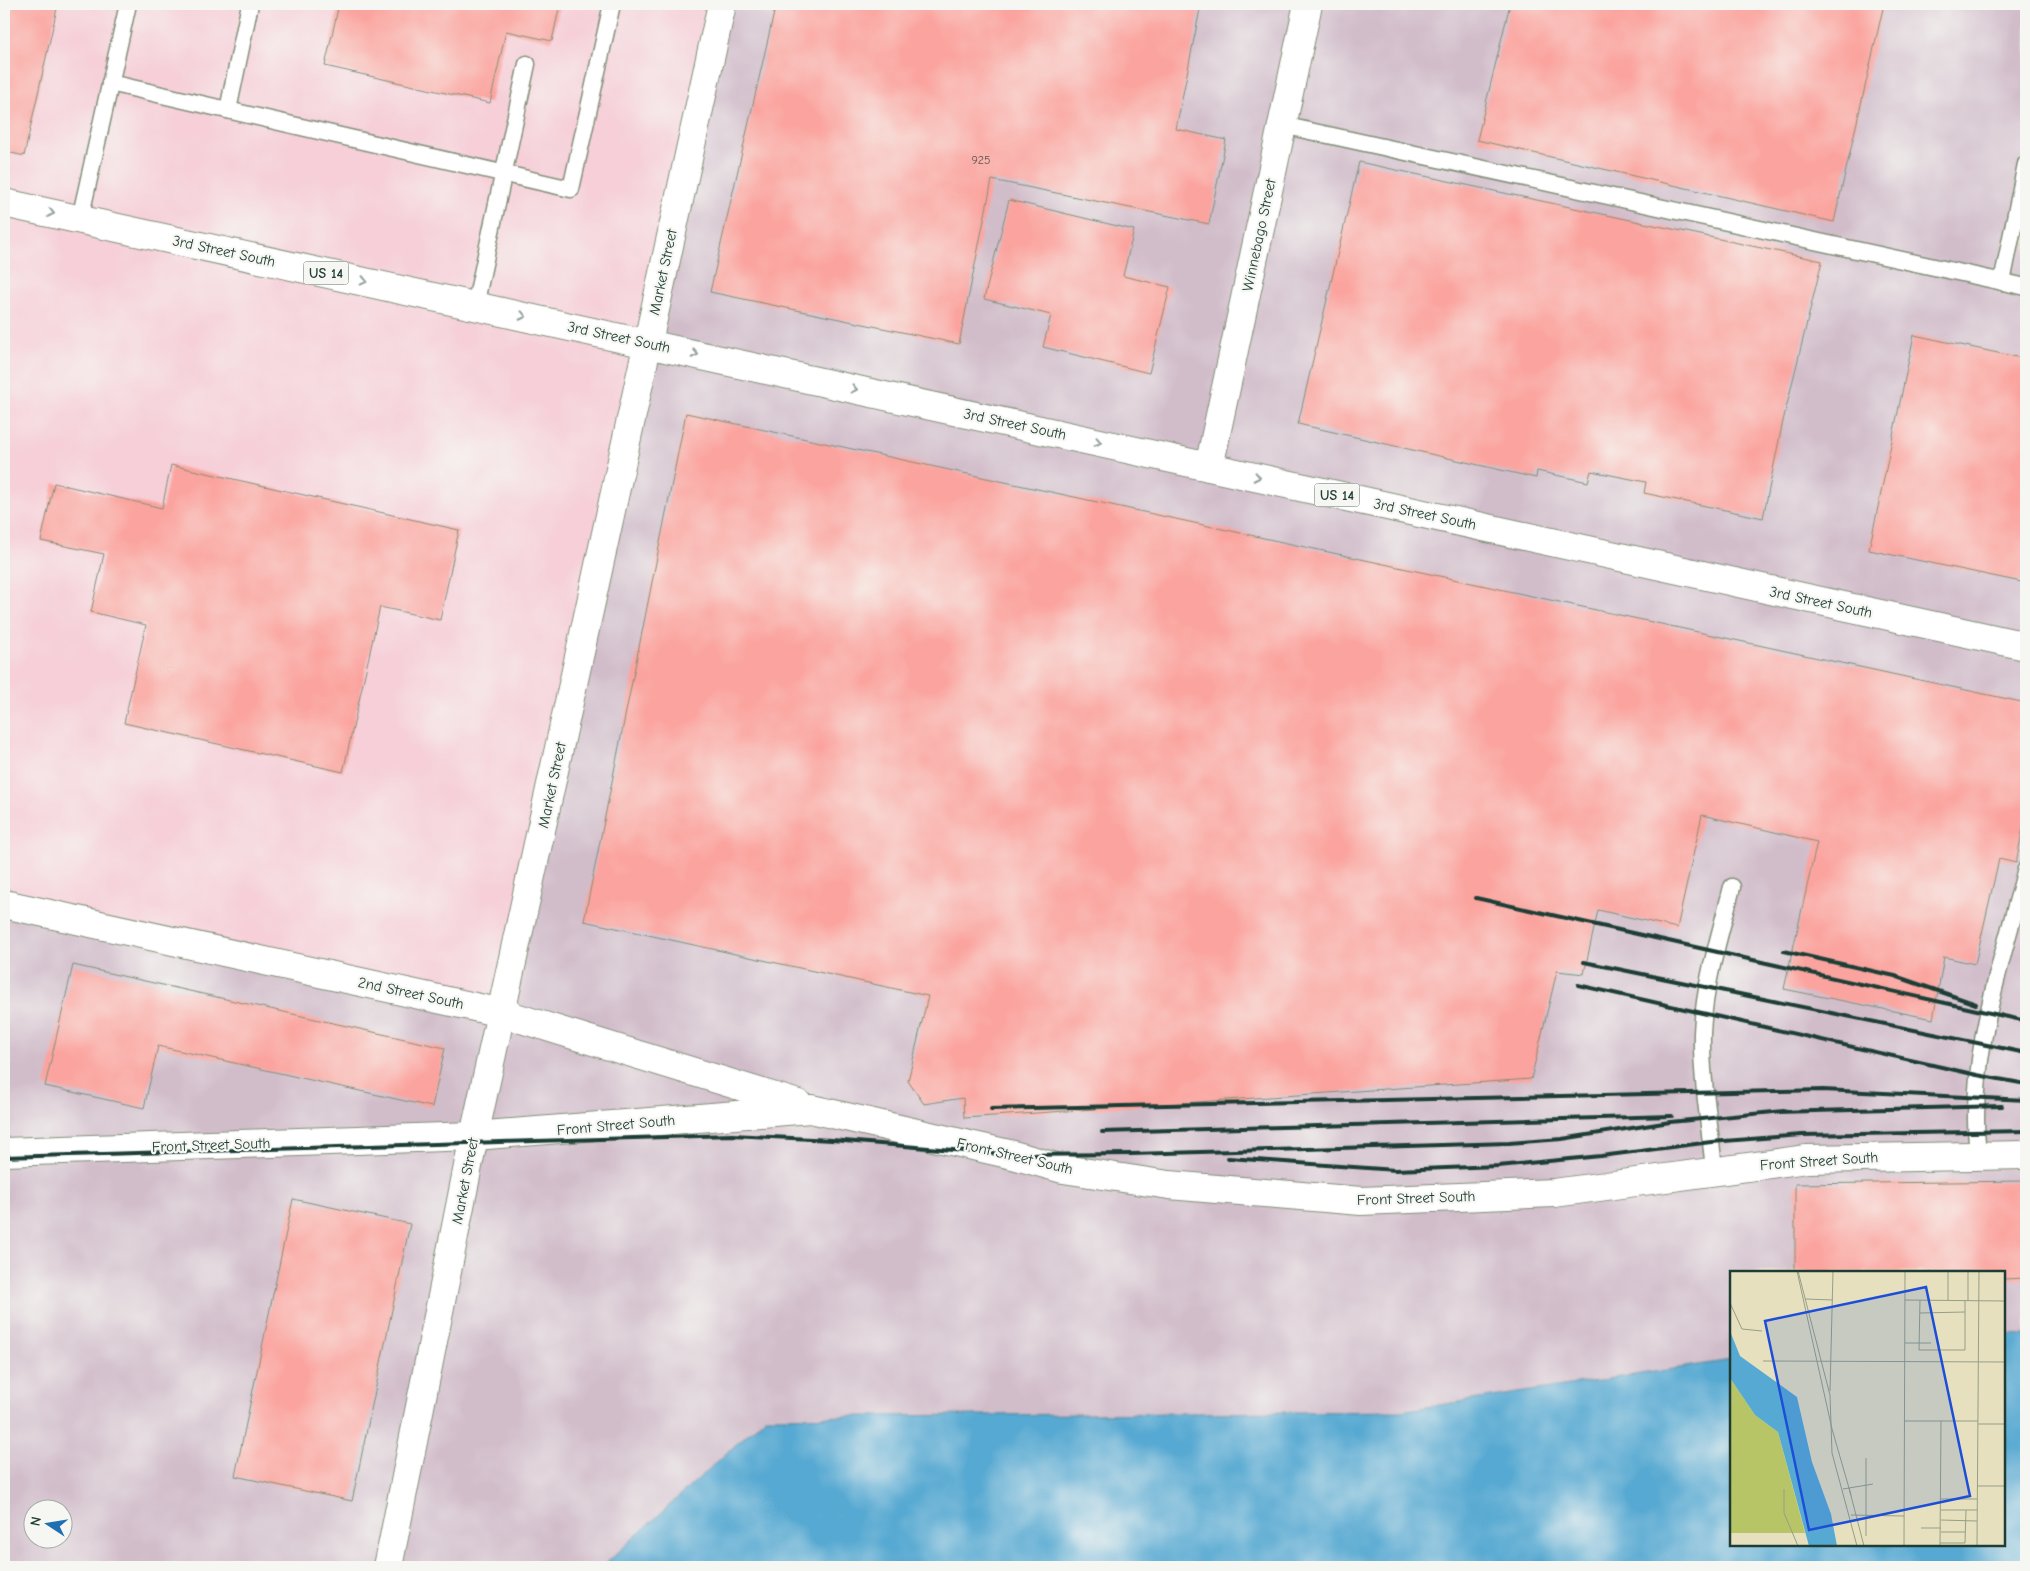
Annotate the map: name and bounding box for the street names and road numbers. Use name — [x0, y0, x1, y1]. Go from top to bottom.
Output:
street label: Winnebago Street — [1238, 176, 1280, 293]
street label: Market Street — [645, 227, 681, 317]
street label: 3rd Street South — [171, 231, 277, 271]
road number: US 14 — [304, 262, 348, 284]
street label: 3rd Street South — [566, 317, 672, 357]
street label: 3rd Street South — [962, 404, 1068, 444]
road number: US 14 — [1314, 484, 1360, 506]
street label: 3rd Street South — [1372, 494, 1478, 534]
street label: 3rd Street South — [1768, 582, 1874, 622]
street label: Market Street — [534, 740, 570, 830]
street label: 2nd Street South — [356, 973, 466, 1013]
street label: Front Street South — [556, 1111, 676, 1139]
street label: Front Street South — [151, 1134, 271, 1156]
street label: Front Street South — [955, 1134, 1075, 1178]
street label: Market Street — [448, 1136, 482, 1226]
street label: Front Street South — [1759, 1148, 1879, 1174]
street label: Front Street South — [1356, 1187, 1476, 1209]

